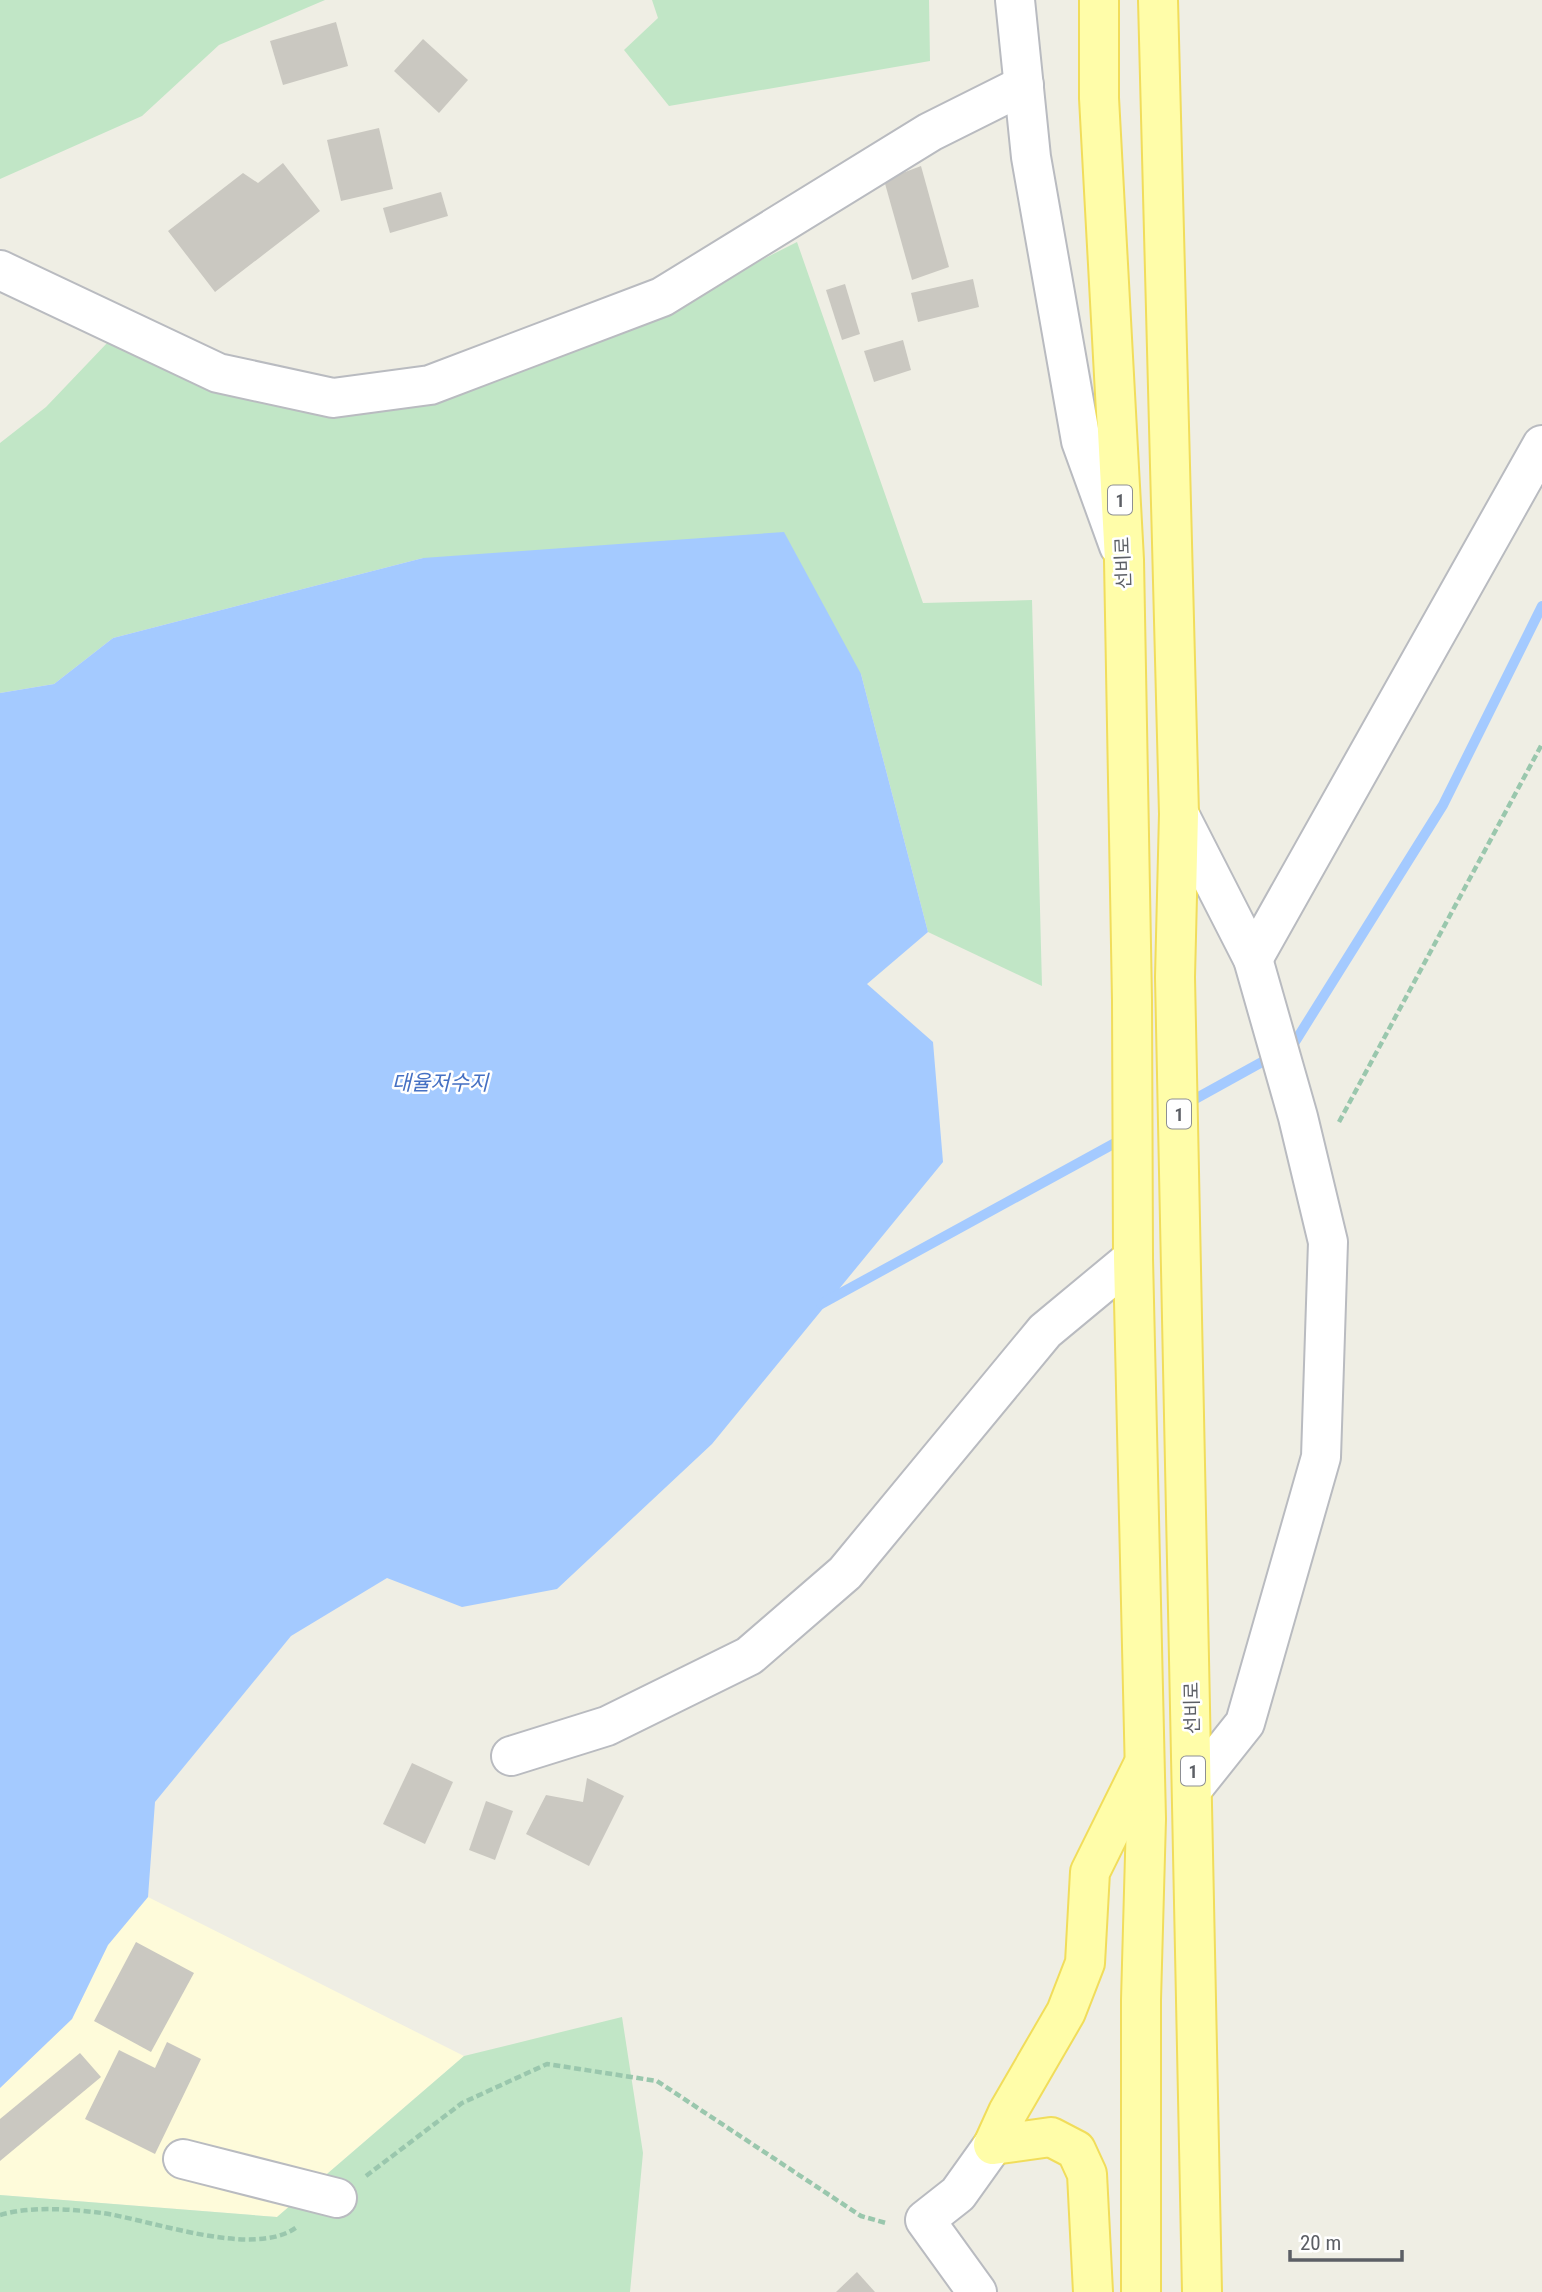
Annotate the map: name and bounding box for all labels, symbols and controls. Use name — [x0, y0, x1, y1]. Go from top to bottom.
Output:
road number: 1 — [1108, 486, 1132, 514]
street label: 선비로 — [1111, 536, 1135, 590]
water label: 대율저수지 — [392, 1071, 490, 1095]
road number: 1 — [1167, 1100, 1191, 1128]
street label: 선비로 — [1180, 1682, 1204, 1734]
road number: 1 — [1181, 1756, 1205, 1786]
scale bar — [1290, 2218, 1402, 2262]
text: 20 m — [1300, 2231, 1341, 2255]

